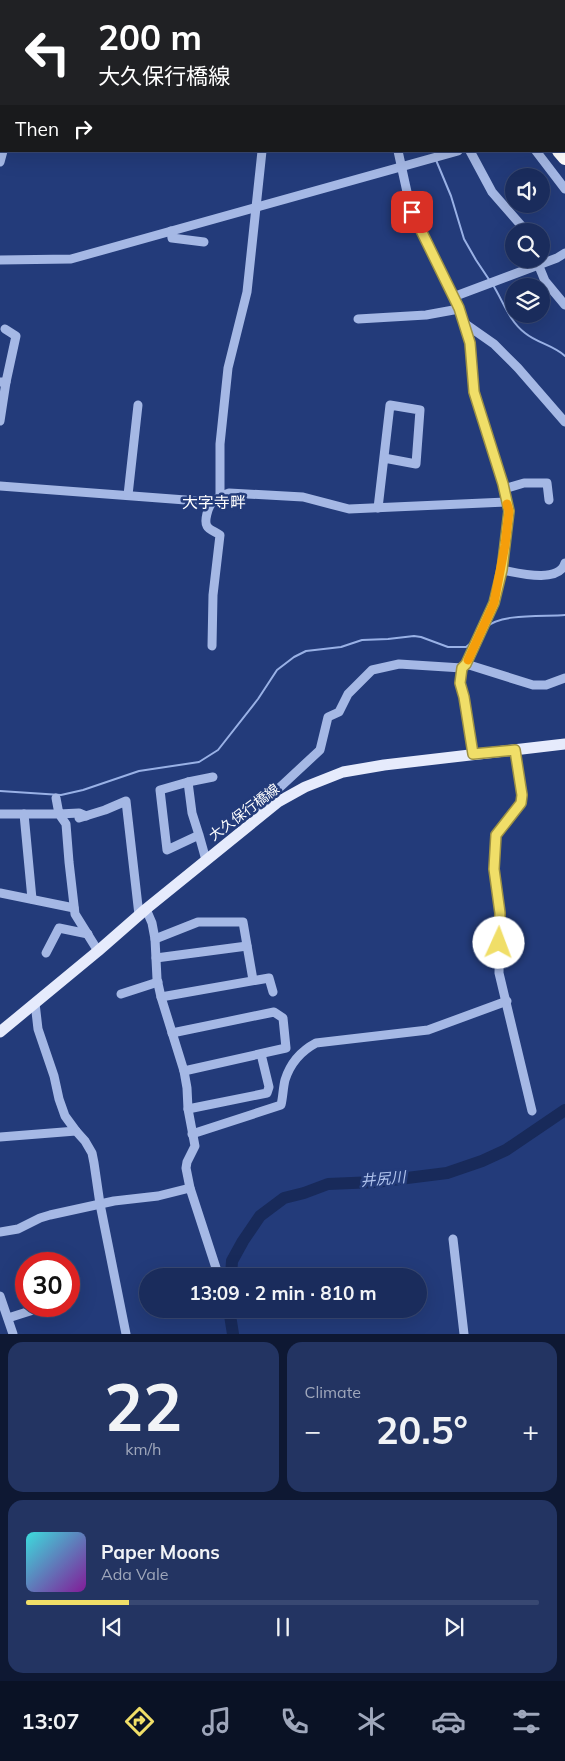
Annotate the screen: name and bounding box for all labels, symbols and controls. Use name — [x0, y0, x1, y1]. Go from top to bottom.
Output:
text: 200 m — [98, 15, 202, 59]
icon: left — [15, 20, 80, 85]
text: 大久保行橋線 — [98, 62, 230, 90]
icon: right — [69, 115, 97, 143]
text: Then — [15, 117, 59, 141]
map controls — [505, 168, 550, 323]
button: sound — [505, 168, 550, 213]
pin — [391, 191, 433, 233]
icon: arrive — [398, 198, 426, 226]
button: search — [505, 223, 550, 268]
button: layers — [505, 278, 550, 323]
district label: 大字寺畔 — [182, 492, 246, 512]
street label: 大久保行橋線 — [205, 780, 283, 844]
position arrow — [472, 916, 524, 968]
water label: 井尻川 — [360, 1167, 408, 1190]
speed limit sign: 30 — [15, 1252, 80, 1317]
text: 13:09 · 2 min · 810 m — [189, 1281, 377, 1305]
text: 22 — [104, 1366, 182, 1447]
text: Climate — [305, 1382, 361, 1402]
text: 20.5° — [376, 1406, 468, 1454]
text: − — [305, 1413, 321, 1448]
text: + — [522, 1413, 539, 1448]
text: km/h — [125, 1439, 161, 1459]
text: Paper Moons — [101, 1540, 220, 1564]
text: Ada Vale — [101, 1564, 168, 1584]
icon: previous — [98, 1613, 126, 1641]
icon: pause — [269, 1613, 297, 1641]
icon: next — [440, 1613, 468, 1641]
icon: directions — [122, 1704, 157, 1739]
icon: music — [199, 1704, 234, 1739]
icon: phone — [277, 1704, 312, 1739]
icon: climate — [354, 1704, 389, 1739]
icon: car — [431, 1704, 466, 1739]
icon: filters — [509, 1704, 544, 1739]
text: 13:07 — [21, 1707, 79, 1735]

